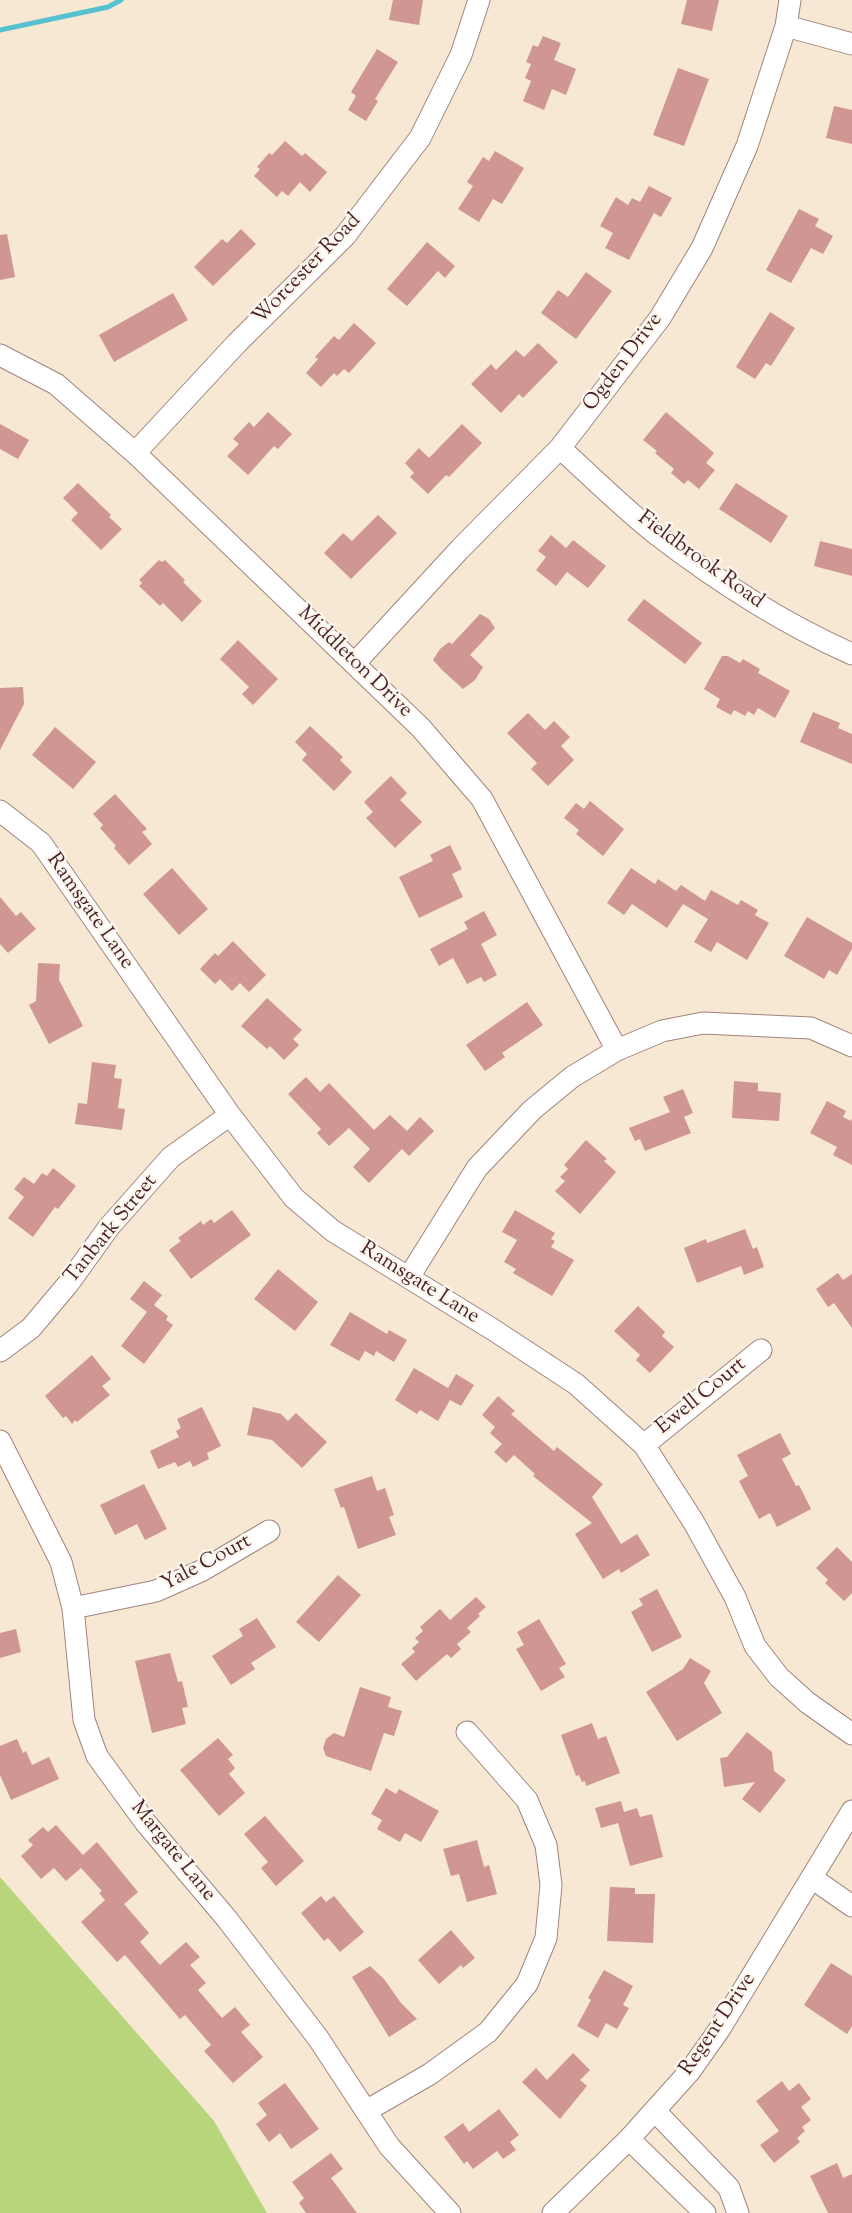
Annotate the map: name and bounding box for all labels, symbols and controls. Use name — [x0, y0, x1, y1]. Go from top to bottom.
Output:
street label: Worcester Road — [249, 209, 367, 331]
street label: Ogden Drive — [579, 309, 669, 417]
street label: Fieldbrook Road — [632, 507, 768, 615]
street label: Middleton Drive — [291, 602, 417, 724]
street label: Ramsgate Lane — [40, 849, 138, 975]
street label: Tanbark Street — [60, 1170, 164, 1290]
street label: Ramsgate Lane — [355, 1237, 483, 1331]
street label: Ewell Court — [652, 1353, 752, 1441]
street label: Yale Court — [158, 1530, 256, 1598]
street label: Margate Lane — [124, 1797, 220, 1907]
street label: Regent Drive — [675, 1969, 763, 2081]

